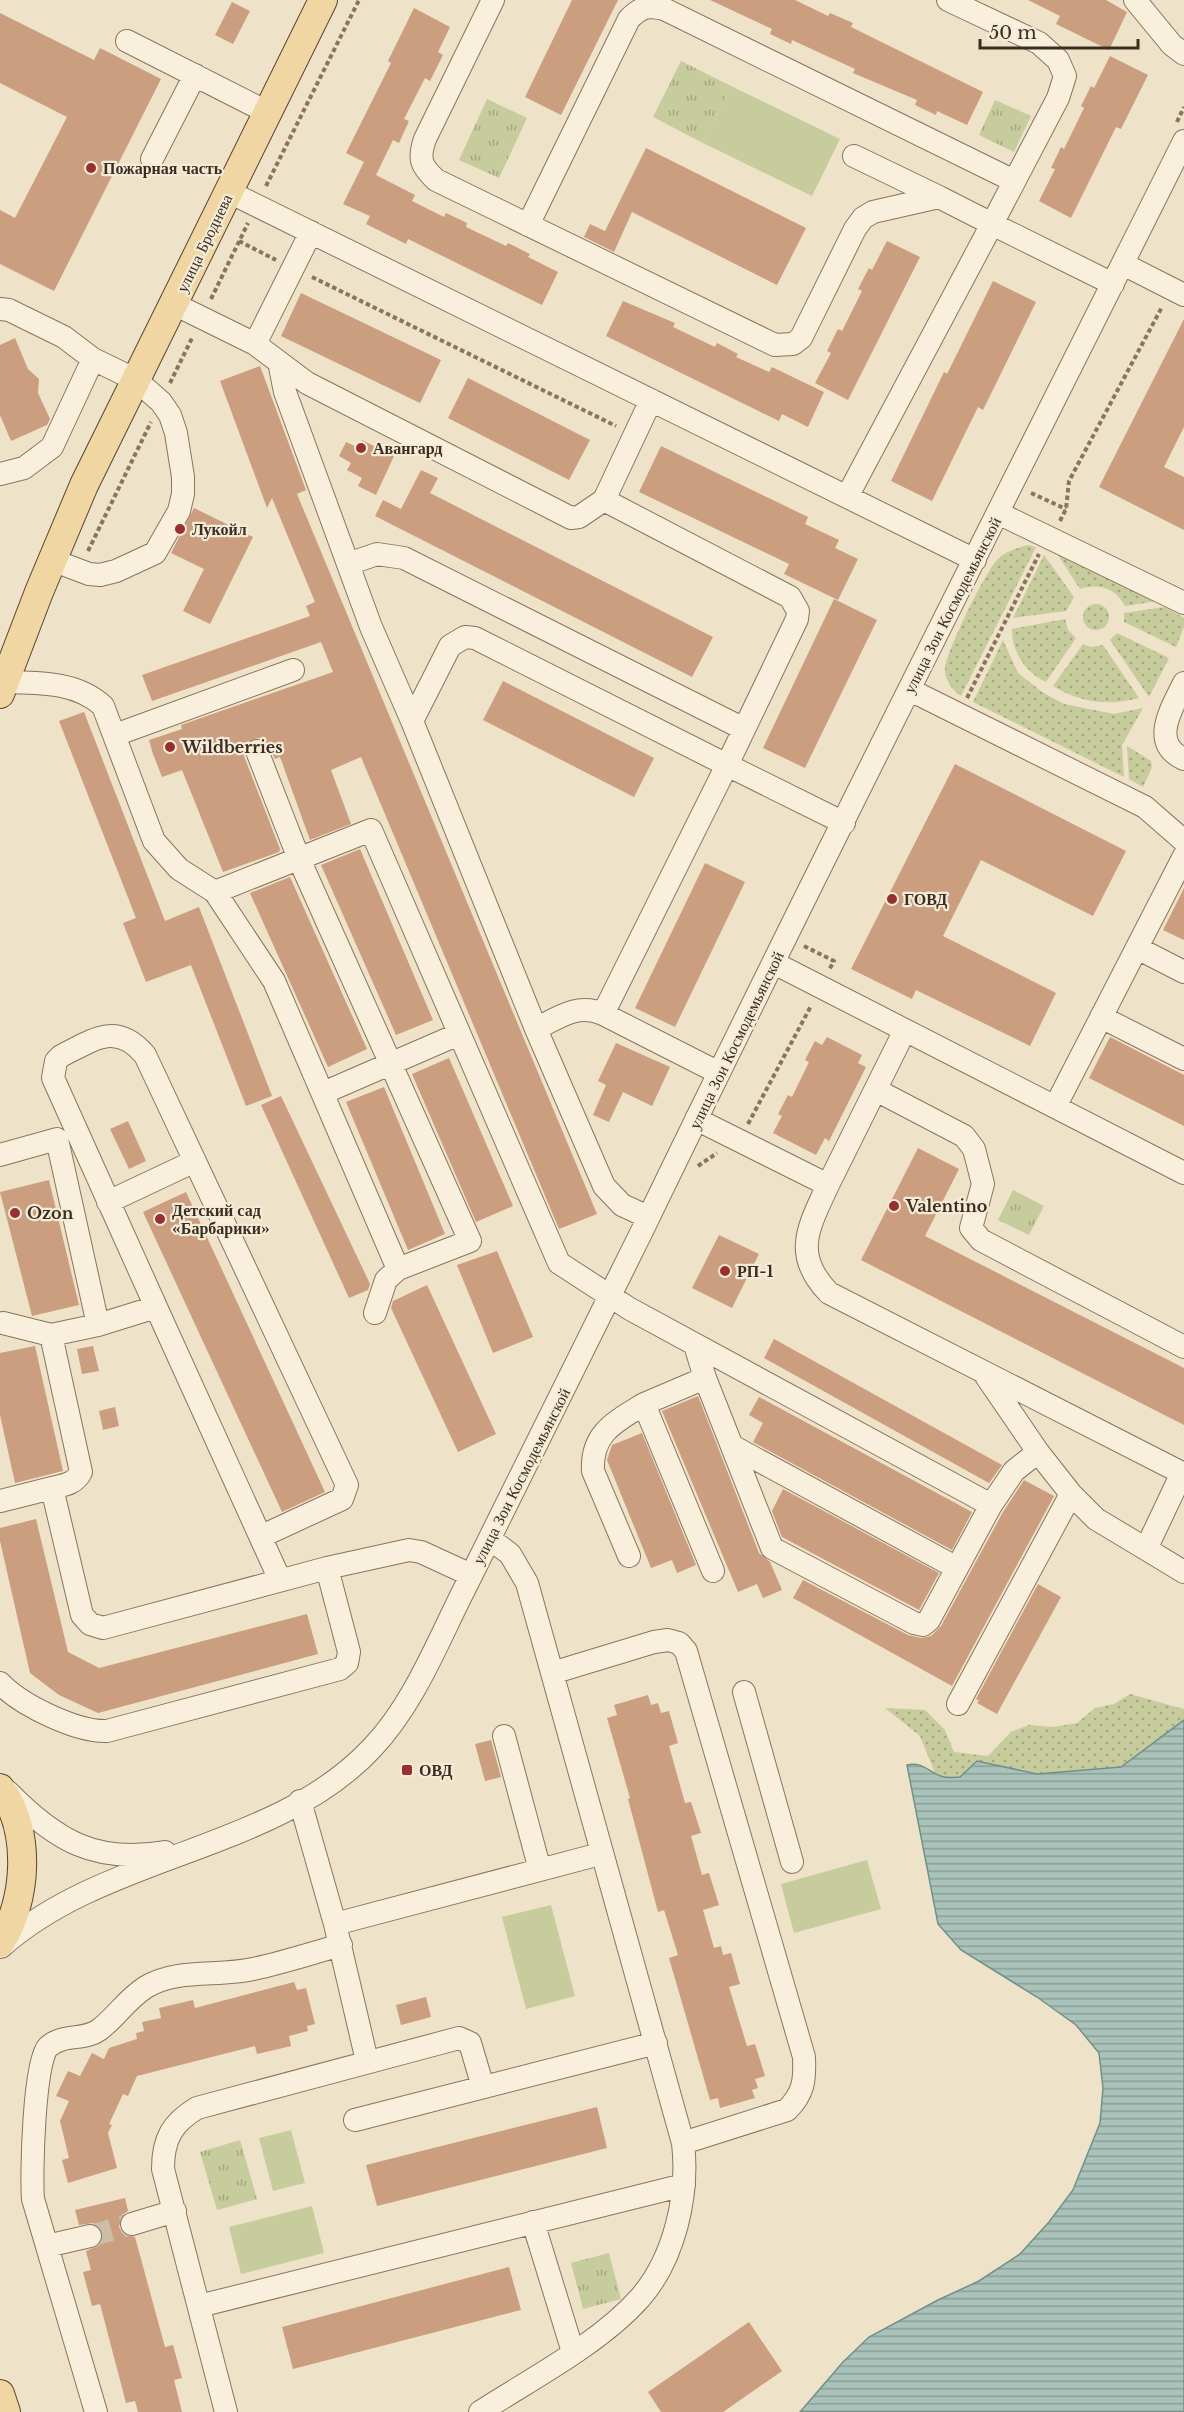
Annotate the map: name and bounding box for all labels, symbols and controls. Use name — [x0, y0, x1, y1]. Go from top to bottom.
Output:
scale bar — [980, 12, 1138, 50]
text: 50 m — [989, 22, 1037, 44]
place label: Пожарная часть — [103, 158, 223, 178]
marker: Пожарная часть — [84, 161, 98, 175]
street label: улица Броднева — [172, 190, 236, 296]
place label: Авангард — [373, 438, 442, 458]
marker: Авангард — [354, 441, 368, 455]
street label: улица Зои Космодемьянской — [899, 513, 1005, 697]
place label: Лукойл — [192, 519, 247, 539]
marker: Лукойл — [173, 522, 187, 536]
place label: Wildberries — [181, 737, 283, 757]
marker: Wildberries — [163, 740, 177, 754]
place label: ГОВД — [904, 889, 947, 909]
marker: ГОВД — [885, 892, 899, 906]
street label: улица Зои Космодемьянской — [684, 947, 788, 1132]
place label: Valentino — [905, 1196, 987, 1216]
marker: Valentino — [887, 1199, 901, 1213]
place label: Детский сад «Барбарики» — [172, 1200, 270, 1238]
place label: Ozon — [27, 1203, 74, 1223]
marker: Ozon — [8, 1206, 22, 1220]
marker: Детский сад «Барбарики» — [153, 1212, 167, 1226]
place label: РП-1 — [737, 1261, 774, 1281]
marker: РП-1 — [718, 1264, 732, 1278]
street label: улица Зои Космодемьянской — [468, 1384, 574, 1568]
place label: ОВД — [419, 1760, 453, 1780]
marker: ОВД — [400, 1763, 414, 1777]

